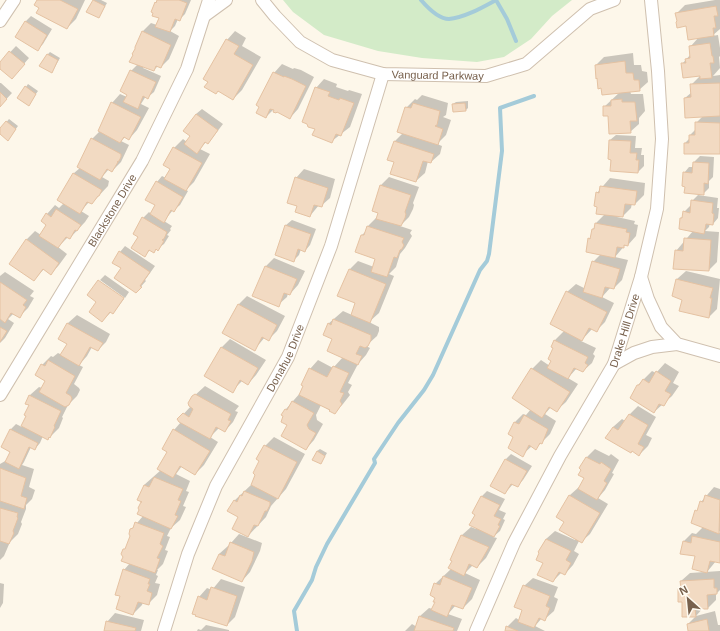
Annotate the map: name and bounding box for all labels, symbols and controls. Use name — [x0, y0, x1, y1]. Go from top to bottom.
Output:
street label: Vanguard Parkway — [391, 68, 484, 82]
street label: Blackstone Drive — [85, 172, 139, 249]
street label: Drake Hill Drive — [607, 292, 641, 369]
street label: Donahue Drive — [264, 322, 306, 394]
north arrow — [668, 579, 708, 619]
text: N — [677, 583, 690, 597]

